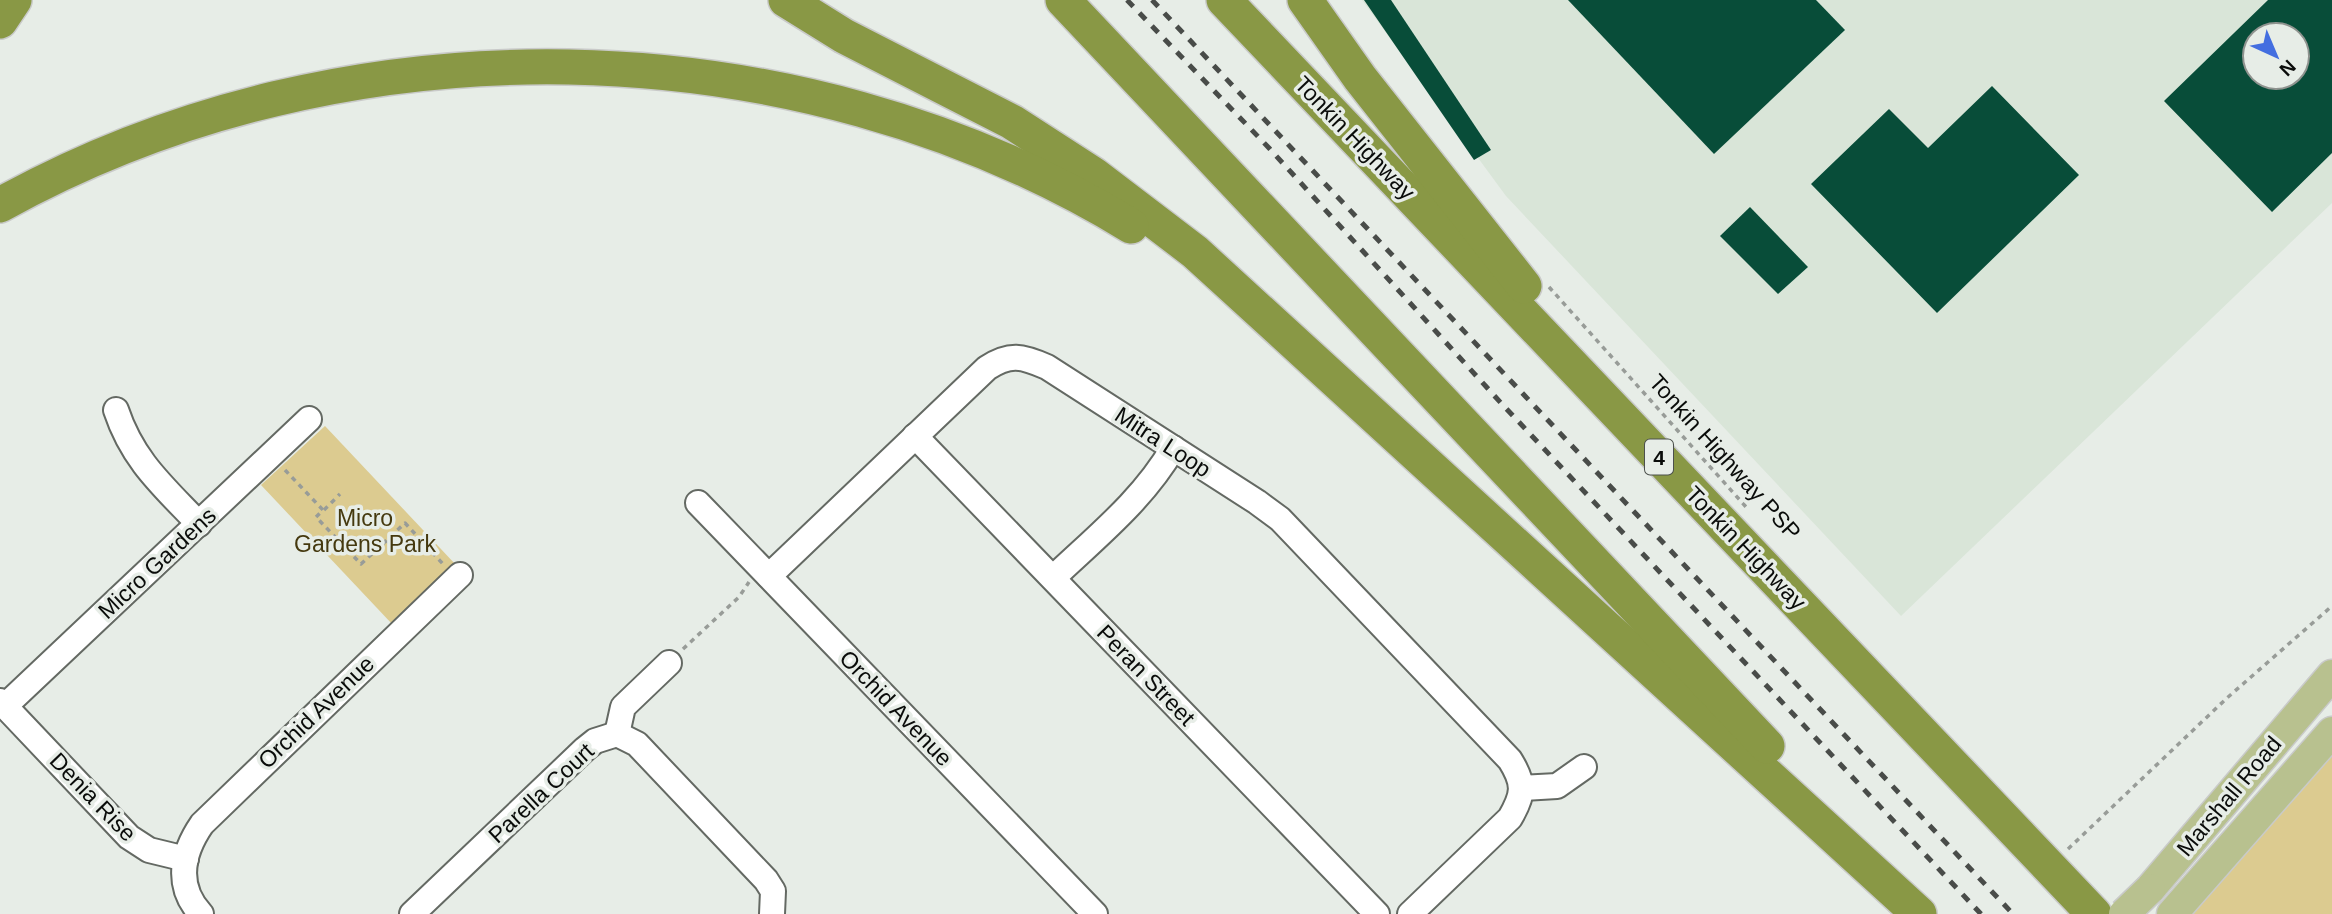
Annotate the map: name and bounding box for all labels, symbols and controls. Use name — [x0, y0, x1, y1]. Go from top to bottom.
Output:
north arrow — [2241, 21, 2311, 91]
text: N — [2275, 56, 2300, 80]
street label: Tonkin Highway — [1290, 71, 1421, 205]
street label: Tonkin Highway PSP — [1644, 369, 1806, 545]
street label: Mitra Loop — [1110, 402, 1216, 482]
road number: 4 — [1645, 440, 1673, 475]
street label: Tonkin Highway — [1681, 481, 1812, 615]
street label: Micro Gardens — [93, 502, 221, 624]
park label: Micro Gardens Park — [294, 505, 436, 557]
street label: Peran Street — [1092, 620, 1201, 731]
street label: Orchid Avenue — [834, 645, 958, 771]
street label: Orchid Avenue — [253, 650, 379, 774]
street label: Marshall Road — [2171, 731, 2287, 861]
street label: Parella Court — [483, 737, 599, 848]
street label: Denia Rise — [45, 748, 141, 846]

